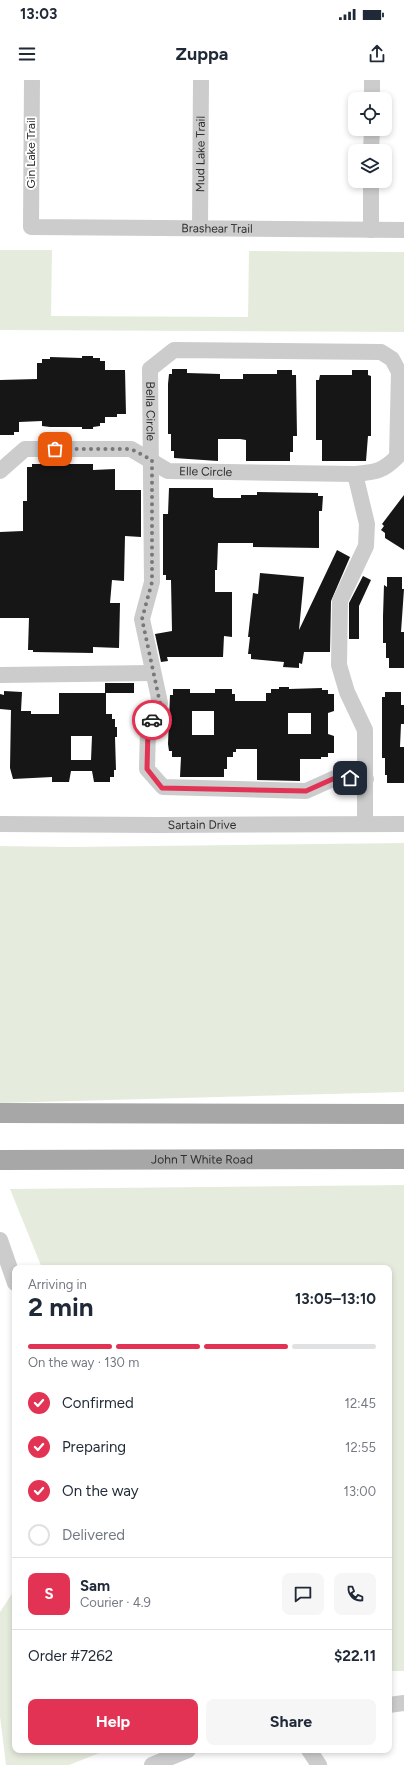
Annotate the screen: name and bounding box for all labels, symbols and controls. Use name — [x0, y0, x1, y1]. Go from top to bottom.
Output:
text: 13:03 — [20, 5, 57, 23]
icon: menu — [16, 43, 38, 65]
text: Zuppa — [176, 43, 228, 65]
icon: share — [366, 43, 388, 65]
map controls — [348, 92, 392, 188]
button: locate — [348, 92, 392, 136]
street label: Mud Lake Trail — [193, 116, 208, 192]
street label: Gin Lake Trail — [24, 118, 38, 188]
button: layers — [348, 144, 392, 188]
street label: Brashear Trail — [181, 221, 253, 236]
street label: Bella Circle — [143, 382, 158, 442]
pin — [38, 432, 72, 466]
icon: bag — [44, 438, 66, 460]
street label: Elle Circle — [179, 464, 233, 479]
courier — [132, 700, 172, 740]
icon: car — [141, 709, 163, 731]
pin — [333, 761, 367, 795]
icon: home — [339, 767, 361, 789]
street label: Sartain Drive — [168, 818, 237, 832]
street label: John T White Road — [151, 1152, 253, 1167]
text: Arriving in — [28, 1277, 87, 1292]
text: 13:05–13:10 — [295, 1290, 376, 1308]
text: 2 min — [28, 1291, 94, 1323]
text: On the way · 130 m — [28, 1355, 139, 1370]
icon: check — [28, 1392, 50, 1414]
text: Confirmed — [62, 1394, 134, 1412]
text: 12:45 — [345, 1396, 376, 1411]
icon: check — [28, 1436, 50, 1458]
text: Preparing — [62, 1438, 126, 1456]
text: 12:55 — [345, 1440, 376, 1455]
icon: check — [28, 1480, 50, 1502]
text: On the way — [62, 1482, 139, 1500]
text: 13:00 — [344, 1484, 376, 1499]
text: Delivered — [62, 1526, 125, 1544]
button: chat — [282, 1573, 324, 1615]
button: phone — [334, 1573, 376, 1615]
text: Sam — [80, 1577, 110, 1595]
text: S — [44, 1585, 54, 1603]
text: Courier · 4.9 — [80, 1595, 151, 1610]
text: Order #7262 — [28, 1647, 113, 1665]
text: $22.11 — [334, 1647, 376, 1665]
button: Help — [28, 1699, 198, 1745]
button: Share — [206, 1699, 376, 1745]

